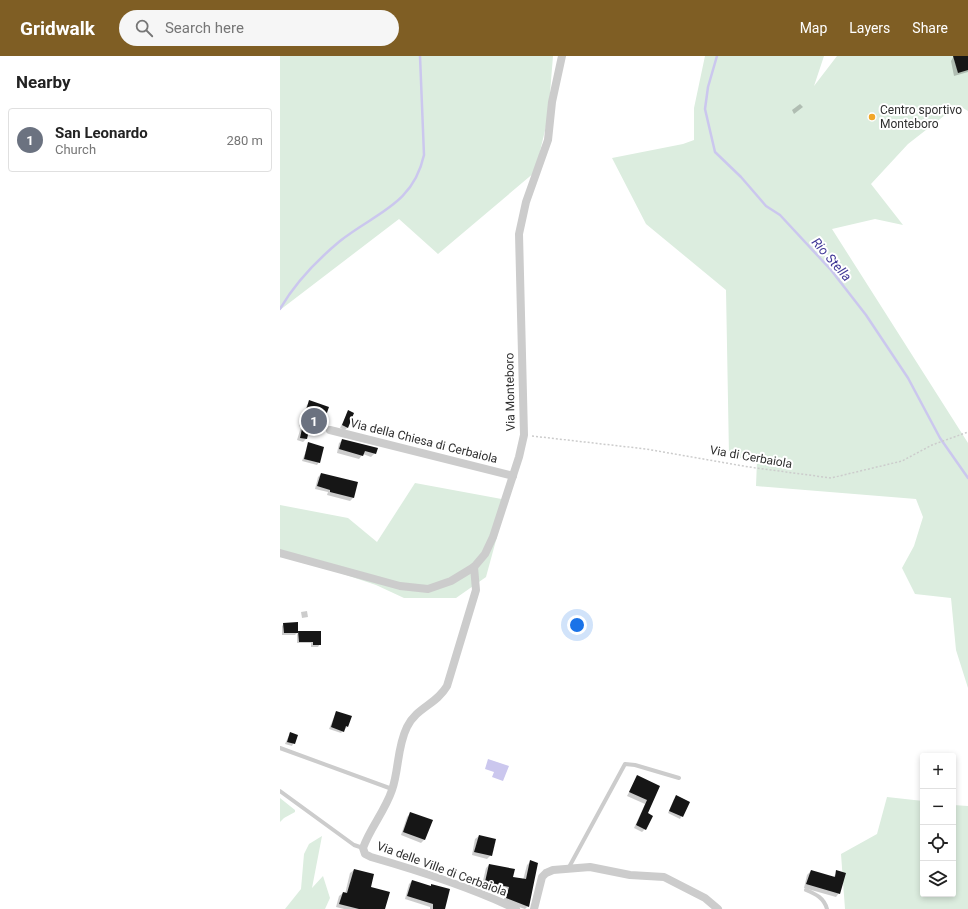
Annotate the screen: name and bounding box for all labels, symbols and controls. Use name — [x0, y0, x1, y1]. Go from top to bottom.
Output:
search box — [119, 10, 399, 46]
text: Gridwalk — [20, 17, 95, 40]
icon: search — [133, 17, 155, 39]
text: Search here — [165, 19, 244, 37]
text: Map — [800, 20, 827, 36]
text: Layers — [849, 20, 890, 36]
text: Share — [912, 20, 948, 36]
text: Nearby — [16, 72, 71, 92]
place label: Centro sportivo Monteboro — [880, 103, 962, 131]
marker: Centro sportivo Monteboro — [867, 112, 877, 122]
text: San Leonardo — [55, 124, 148, 142]
text: 1 — [26, 133, 34, 148]
text: 280 m — [226, 133, 263, 148]
text: Church — [55, 142, 96, 157]
water label: Rio Stella — [809, 235, 855, 284]
street label: Via Monteboro — [502, 352, 518, 431]
pin: 1 — [301, 406, 327, 436]
street label: Via della Chiesa di Cerbaiola — [349, 416, 499, 466]
street label: Via di Cerbaiola — [709, 443, 793, 471]
your location — [567, 615, 587, 635]
map controls — [920, 753, 956, 897]
button: + — [920, 753, 956, 789]
button: − — [920, 789, 956, 825]
button: locate — [920, 825, 956, 861]
street label: Via delle Ville di Cerbaiola — [375, 839, 509, 899]
button: layers — [920, 861, 956, 897]

